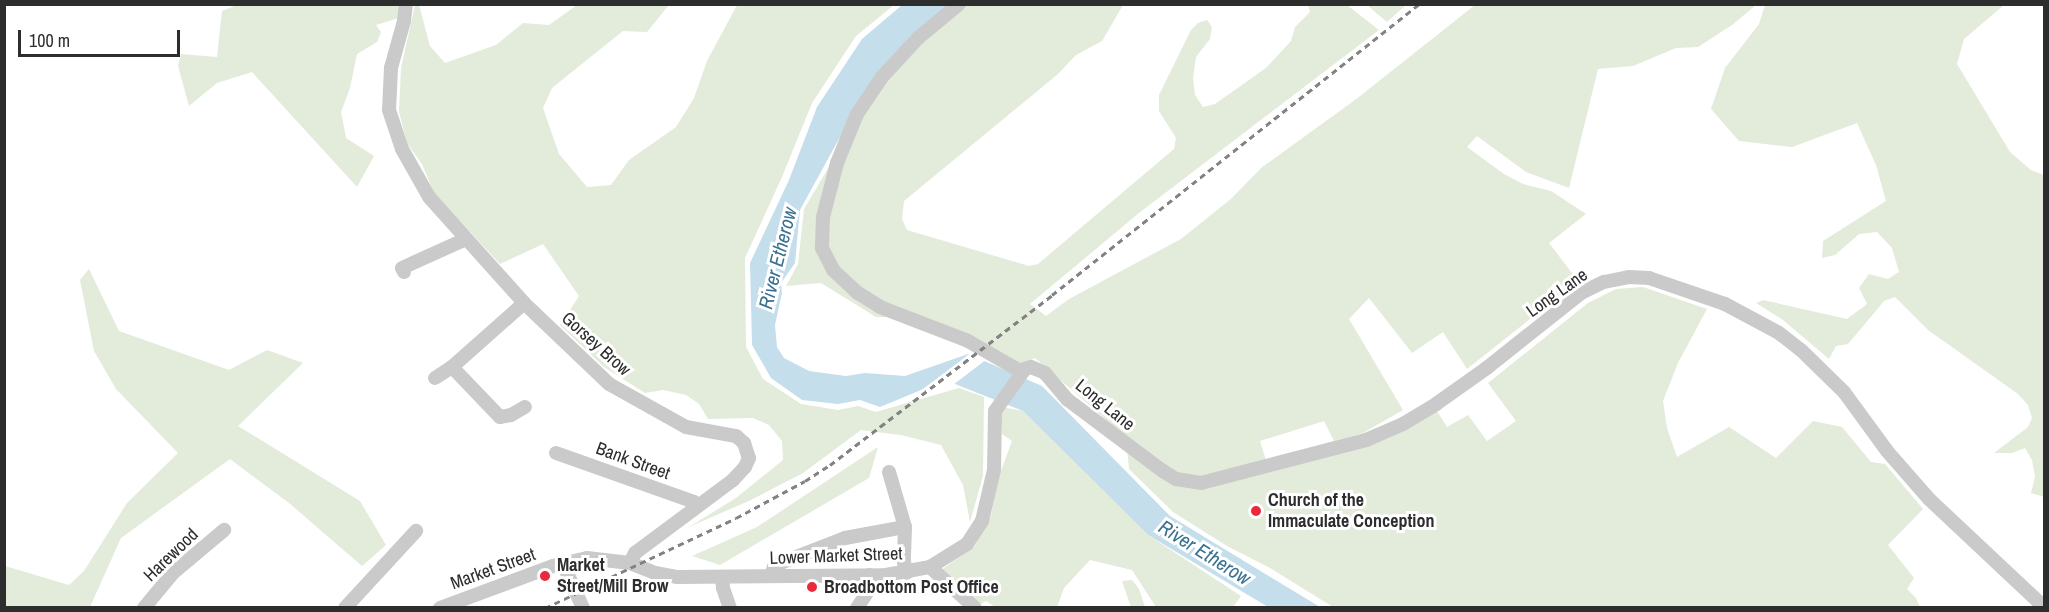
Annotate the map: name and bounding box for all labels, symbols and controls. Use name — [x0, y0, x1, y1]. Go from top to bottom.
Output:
scale bar — [21, 18, 183, 56]
text: 100 m — [29, 28, 70, 53]
water label: River Etherow — [753, 205, 801, 311]
street label: Long Lane — [1522, 264, 1592, 322]
street label: Gorsey Brow — [557, 307, 635, 381]
street label: Long Lane — [1071, 375, 1139, 435]
street label: Bank Street — [593, 438, 673, 484]
place label: Church of the Immaculate Conception — [1268, 490, 1434, 532]
marker: Church of the Immaculate Conception — [1249, 504, 1263, 518]
water label: River Etherow — [1155, 514, 1255, 590]
street label: Harewood — [139, 524, 203, 586]
street label: Lower Market Street — [769, 543, 903, 569]
street label: Market Street — [448, 544, 538, 594]
place label: Market Street/Mill Brow — [557, 555, 669, 598]
marker: Market Street/Mill Brow — [538, 569, 552, 583]
place label: Broadbottom Post Office — [824, 576, 999, 598]
marker: Broadbottom Post Office — [805, 580, 819, 594]

